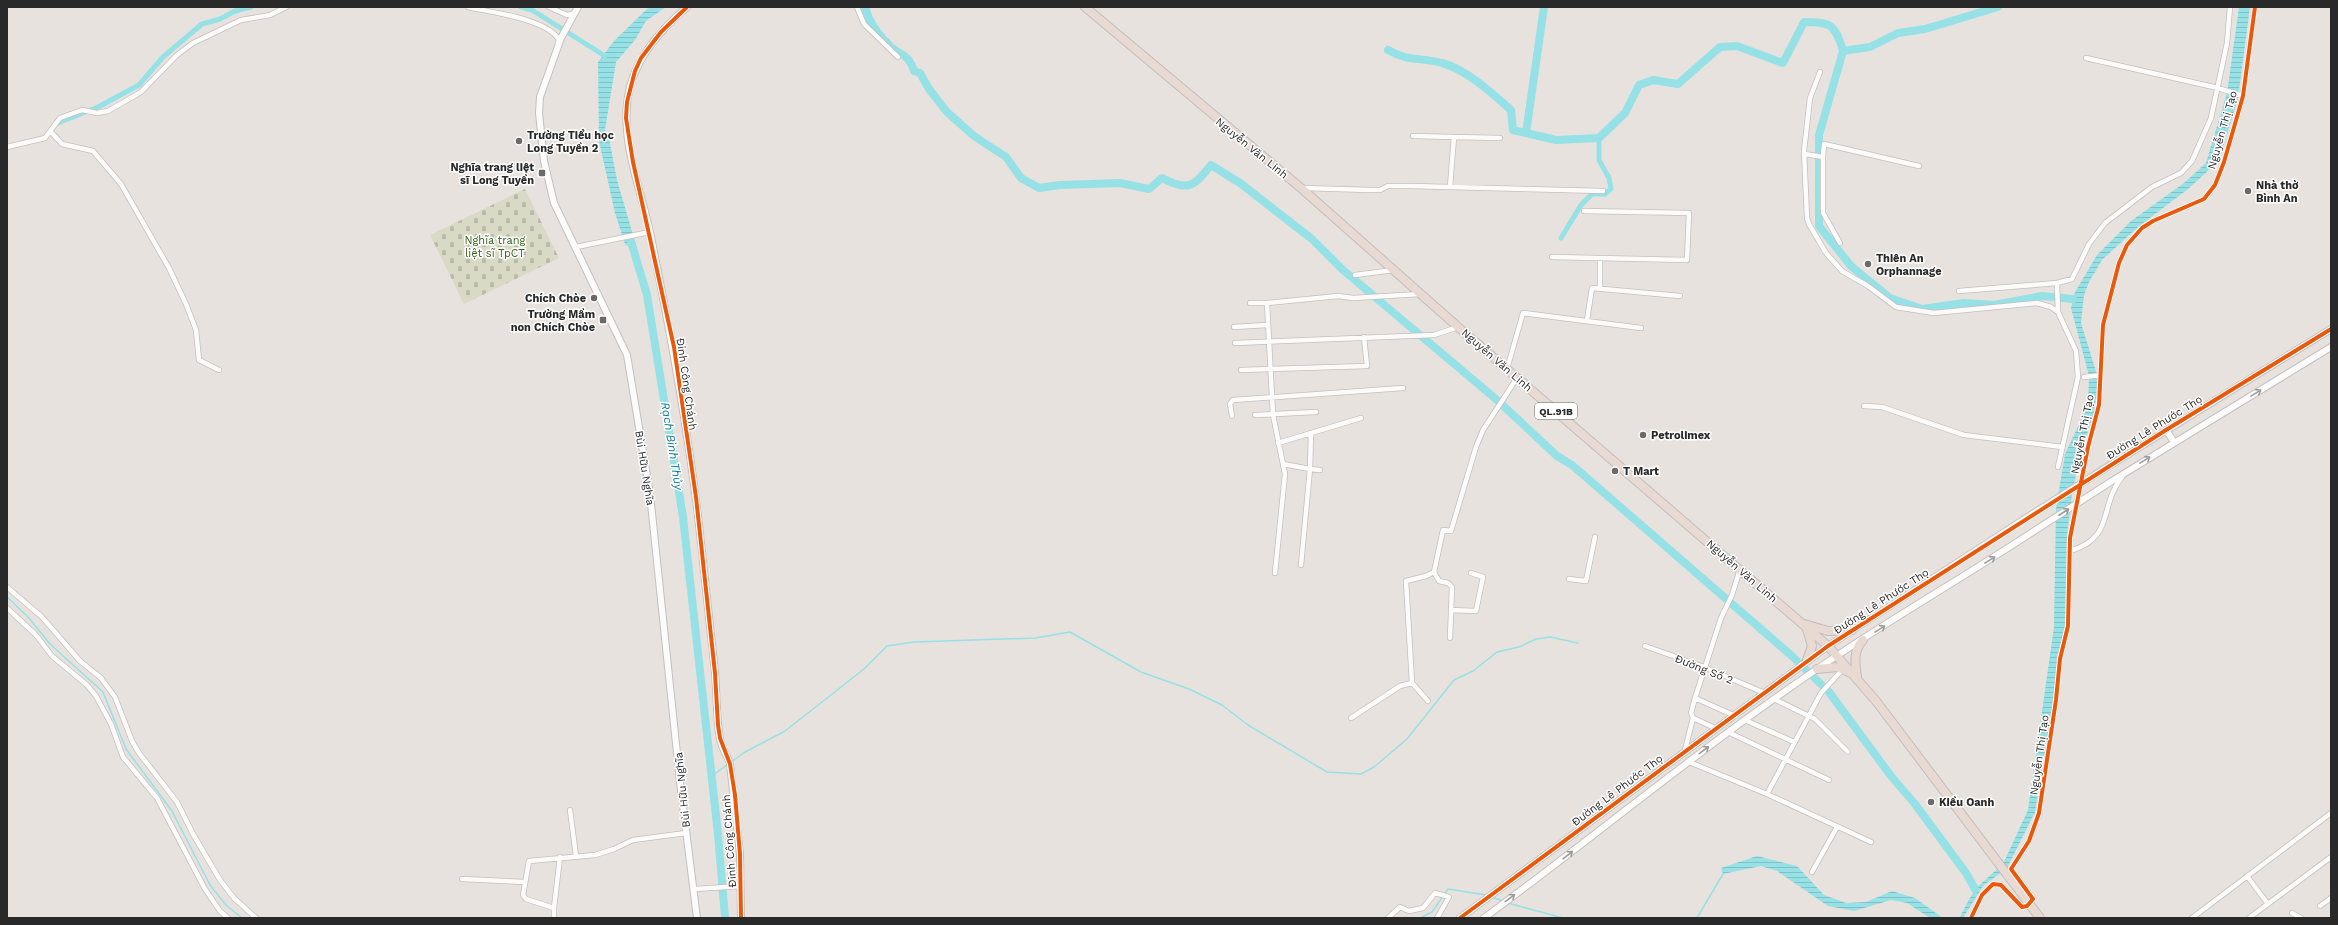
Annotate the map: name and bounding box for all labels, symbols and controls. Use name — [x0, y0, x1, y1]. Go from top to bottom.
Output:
street label: Nguyễn Thị Tạo — [2204, 89, 2240, 171]
street label: Nguyễn Văn Linh — [1213, 114, 1291, 182]
place label: Trường Tiểu học Long Tuyền 2 — [527, 129, 614, 155]
marker: Trường Tiểu học Long Tuyền 2 — [514, 136, 524, 146]
place label: Nghĩa trang liệt sĩ Long Tuyền — [451, 161, 534, 187]
marker: Nghĩa trang liệt sĩ Long Tuyền — [537, 168, 547, 178]
place label: Nhà thờ Bình An — [2256, 179, 2299, 205]
marker: Nhà thờ Bình An — [2243, 186, 2253, 196]
park label: Nghĩa trang liệt sĩ TpCT — [465, 234, 526, 260]
place label: Thiên An Orphannage — [1876, 252, 1942, 278]
marker: Thiên An Orphannage — [1863, 259, 1873, 269]
place label: Chích Chòe — [525, 292, 586, 305]
marker: Chích Chòe — [589, 293, 599, 303]
place label: Trường Mầm non Chích Chòe — [511, 308, 595, 334]
marker: Trường Mầm non Chích Chòe — [598, 315, 608, 325]
street label: Nguyễn Văn Linh — [1459, 325, 1535, 395]
street label: Đinh Công Chánh — [674, 337, 699, 431]
one-way arrow — [2250, 388, 2262, 396]
street label: Nguyễn Thị Tạo — [2067, 393, 2097, 475]
street label: Đường Lê Phước Thọ — [2104, 393, 2205, 462]
water label: Rạch Bình Thủy — [658, 401, 686, 492]
road number: QL.91B — [1535, 403, 1577, 419]
place label: Petrolimex — [1651, 429, 1711, 442]
street label: Bùi Hữu Nghĩa — [632, 430, 657, 506]
marker: Petrolimex — [1638, 430, 1648, 440]
one-way arrow — [2139, 456, 2151, 464]
place label: T Mart — [1623, 465, 1659, 478]
marker: T Mart — [1610, 466, 1620, 476]
one-way arrow — [2058, 508, 2069, 516]
street label: Nguyễn Văn Linh — [1704, 536, 1780, 606]
one-way arrow — [1984, 555, 1996, 563]
street label: Đường Lê Phước Thọ — [1831, 566, 1931, 637]
one-way arrow — [1874, 624, 1886, 632]
street label: Đường Số 2 — [1673, 652, 1735, 687]
street label: Nguyễn Thị Tạo — [2026, 714, 2052, 796]
one-way arrow — [1699, 746, 1710, 754]
street label: Bùi Hữu Nghĩa — [672, 752, 693, 828]
street label: Đường Lê Phước Thọ — [1569, 752, 1665, 829]
street label: Đinh Công Chánh — [720, 794, 739, 888]
place label: Kiều Oanh — [1939, 796, 1994, 809]
marker: Kiều Oanh — [1926, 797, 1936, 807]
one-way arrow — [1562, 851, 1573, 859]
one-way arrow — [1505, 894, 1516, 903]

